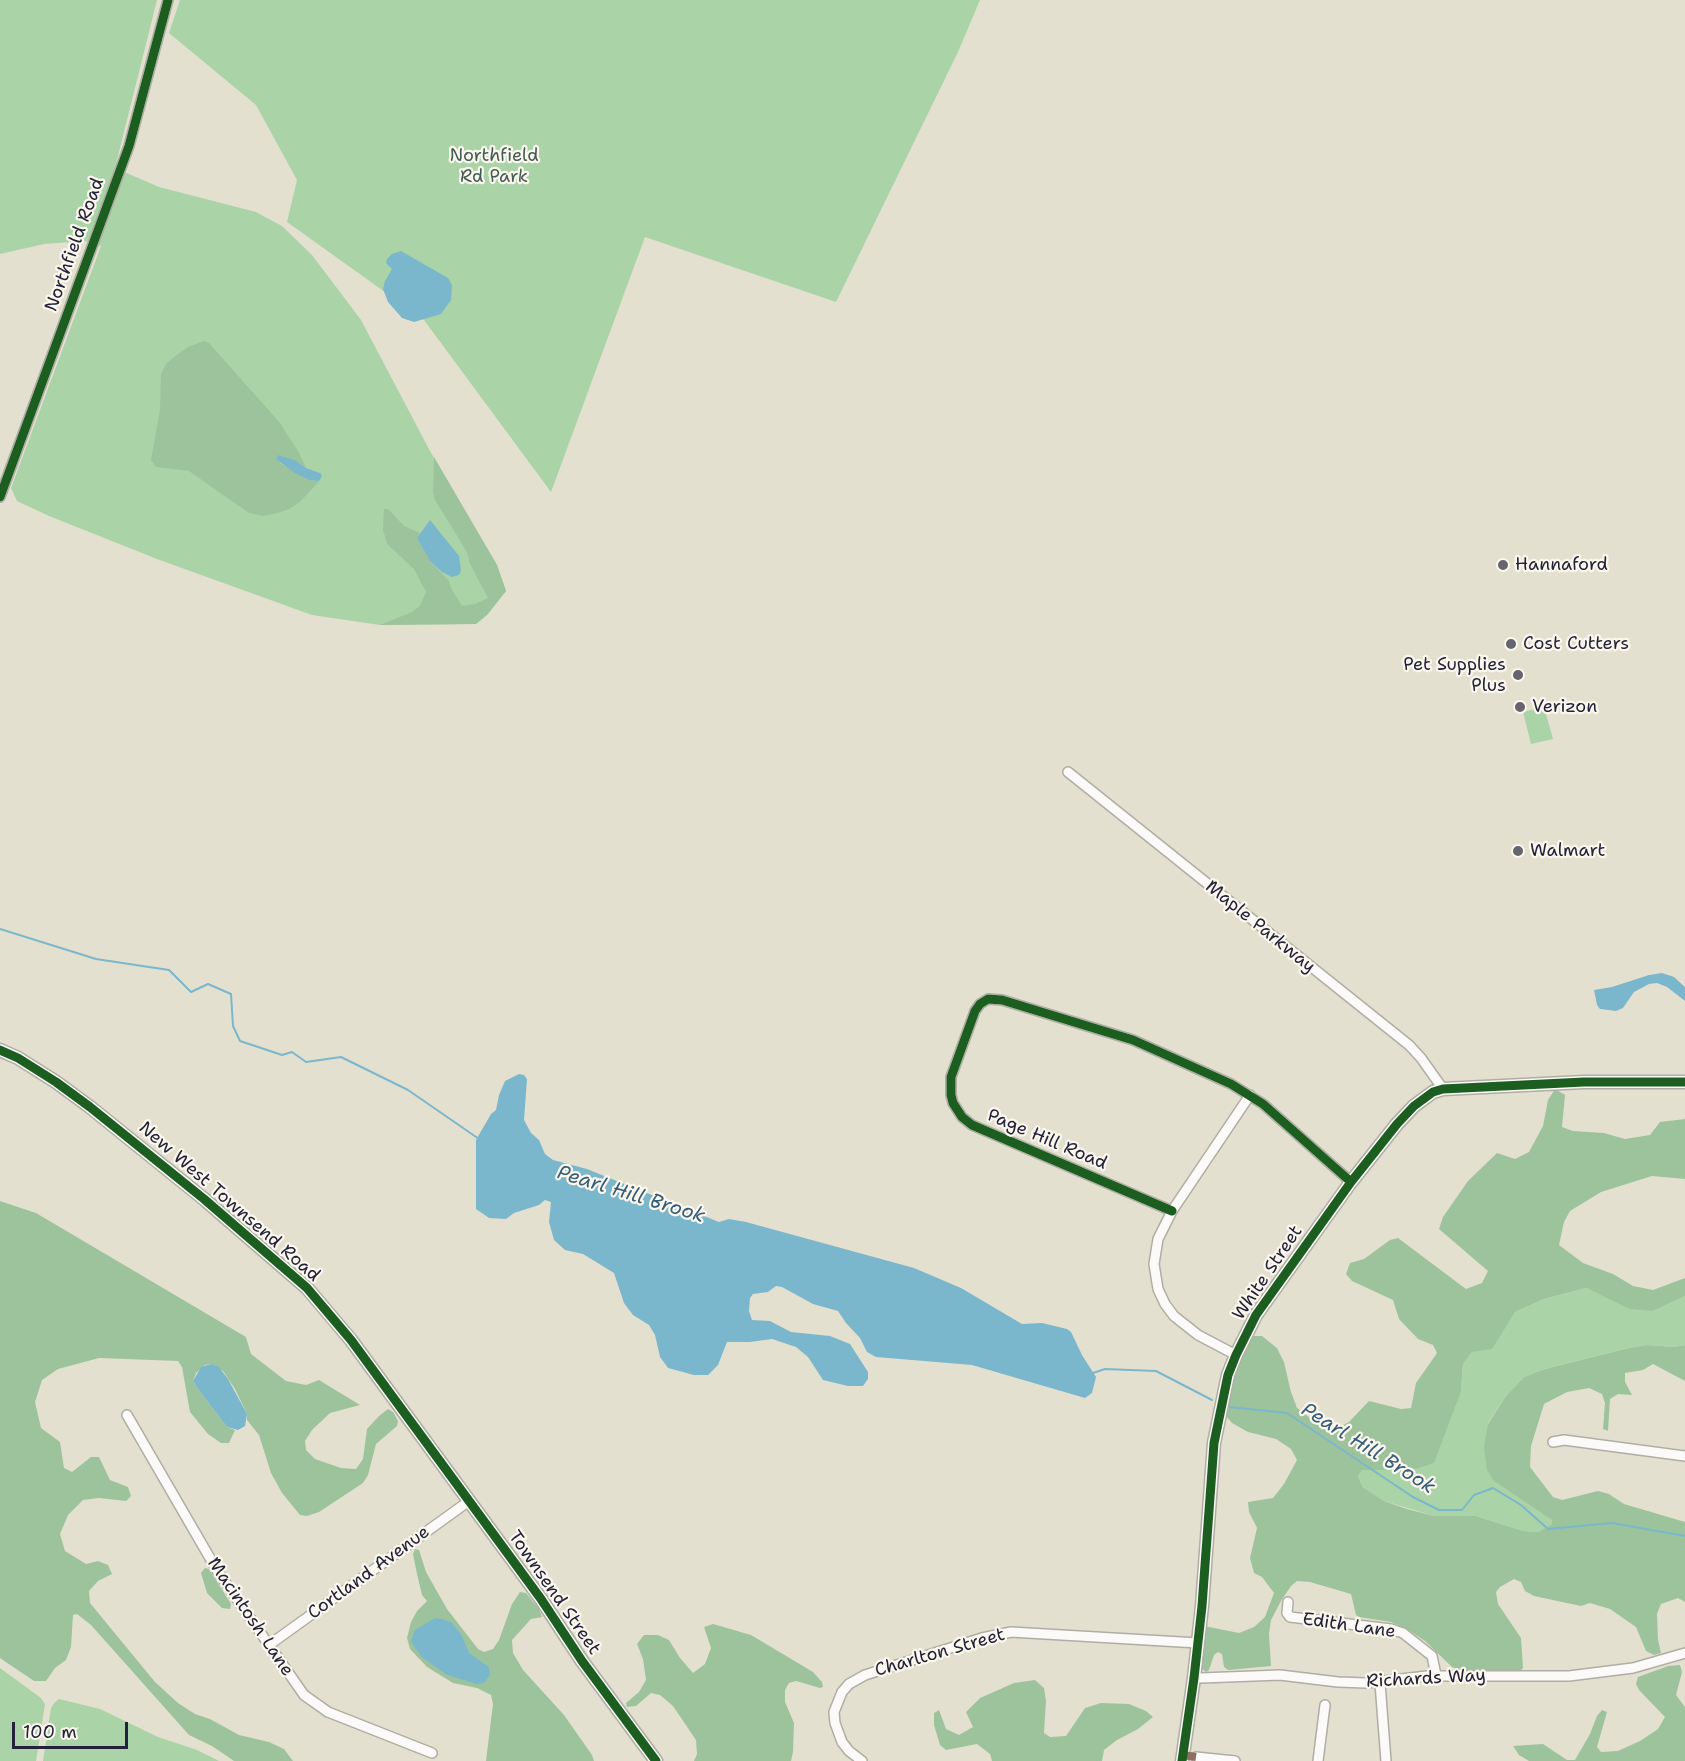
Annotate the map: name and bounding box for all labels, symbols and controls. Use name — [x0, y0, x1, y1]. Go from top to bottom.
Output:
park label: Northfield Rd Park — [449, 145, 539, 188]
street label: Northfield Road — [41, 175, 109, 315]
place label: Hannaford — [1515, 554, 1608, 576]
marker: Hannaford — [1496, 558, 1510, 572]
place label: Cost Cutters — [1523, 633, 1629, 655]
marker: Cost Cutters — [1504, 637, 1518, 651]
place label: Pet Supplies Plus — [1403, 654, 1506, 696]
marker: Pet Supplies Plus — [1511, 668, 1525, 682]
place label: Verizon — [1532, 696, 1597, 718]
marker: Verizon — [1513, 700, 1527, 714]
place label: Walmart — [1530, 840, 1605, 862]
marker: Walmart — [1511, 844, 1525, 858]
street label: Maple Parkway — [1201, 876, 1319, 978]
street label: Page Hill Road — [984, 1105, 1110, 1175]
street label: New West Townsend Road — [134, 1117, 324, 1287]
water label: Pearl Hill Brook — [554, 1161, 708, 1229]
street label: White Street — [1228, 1222, 1308, 1324]
water label: Pearl Hill Brook — [1297, 1398, 1439, 1500]
street label: Cortland Avenue — [304, 1522, 434, 1624]
street label: Townsend Street — [503, 1527, 605, 1659]
street label: Macintosh Lane — [202, 1554, 298, 1680]
street label: Edith Lane — [1301, 1609, 1397, 1643]
street label: Charlton Street — [873, 1624, 1007, 1682]
street label: Richards Way — [1366, 1665, 1486, 1693]
scale bar — [15, 1710, 130, 1748]
text: 100 m — [23, 1720, 77, 1744]

